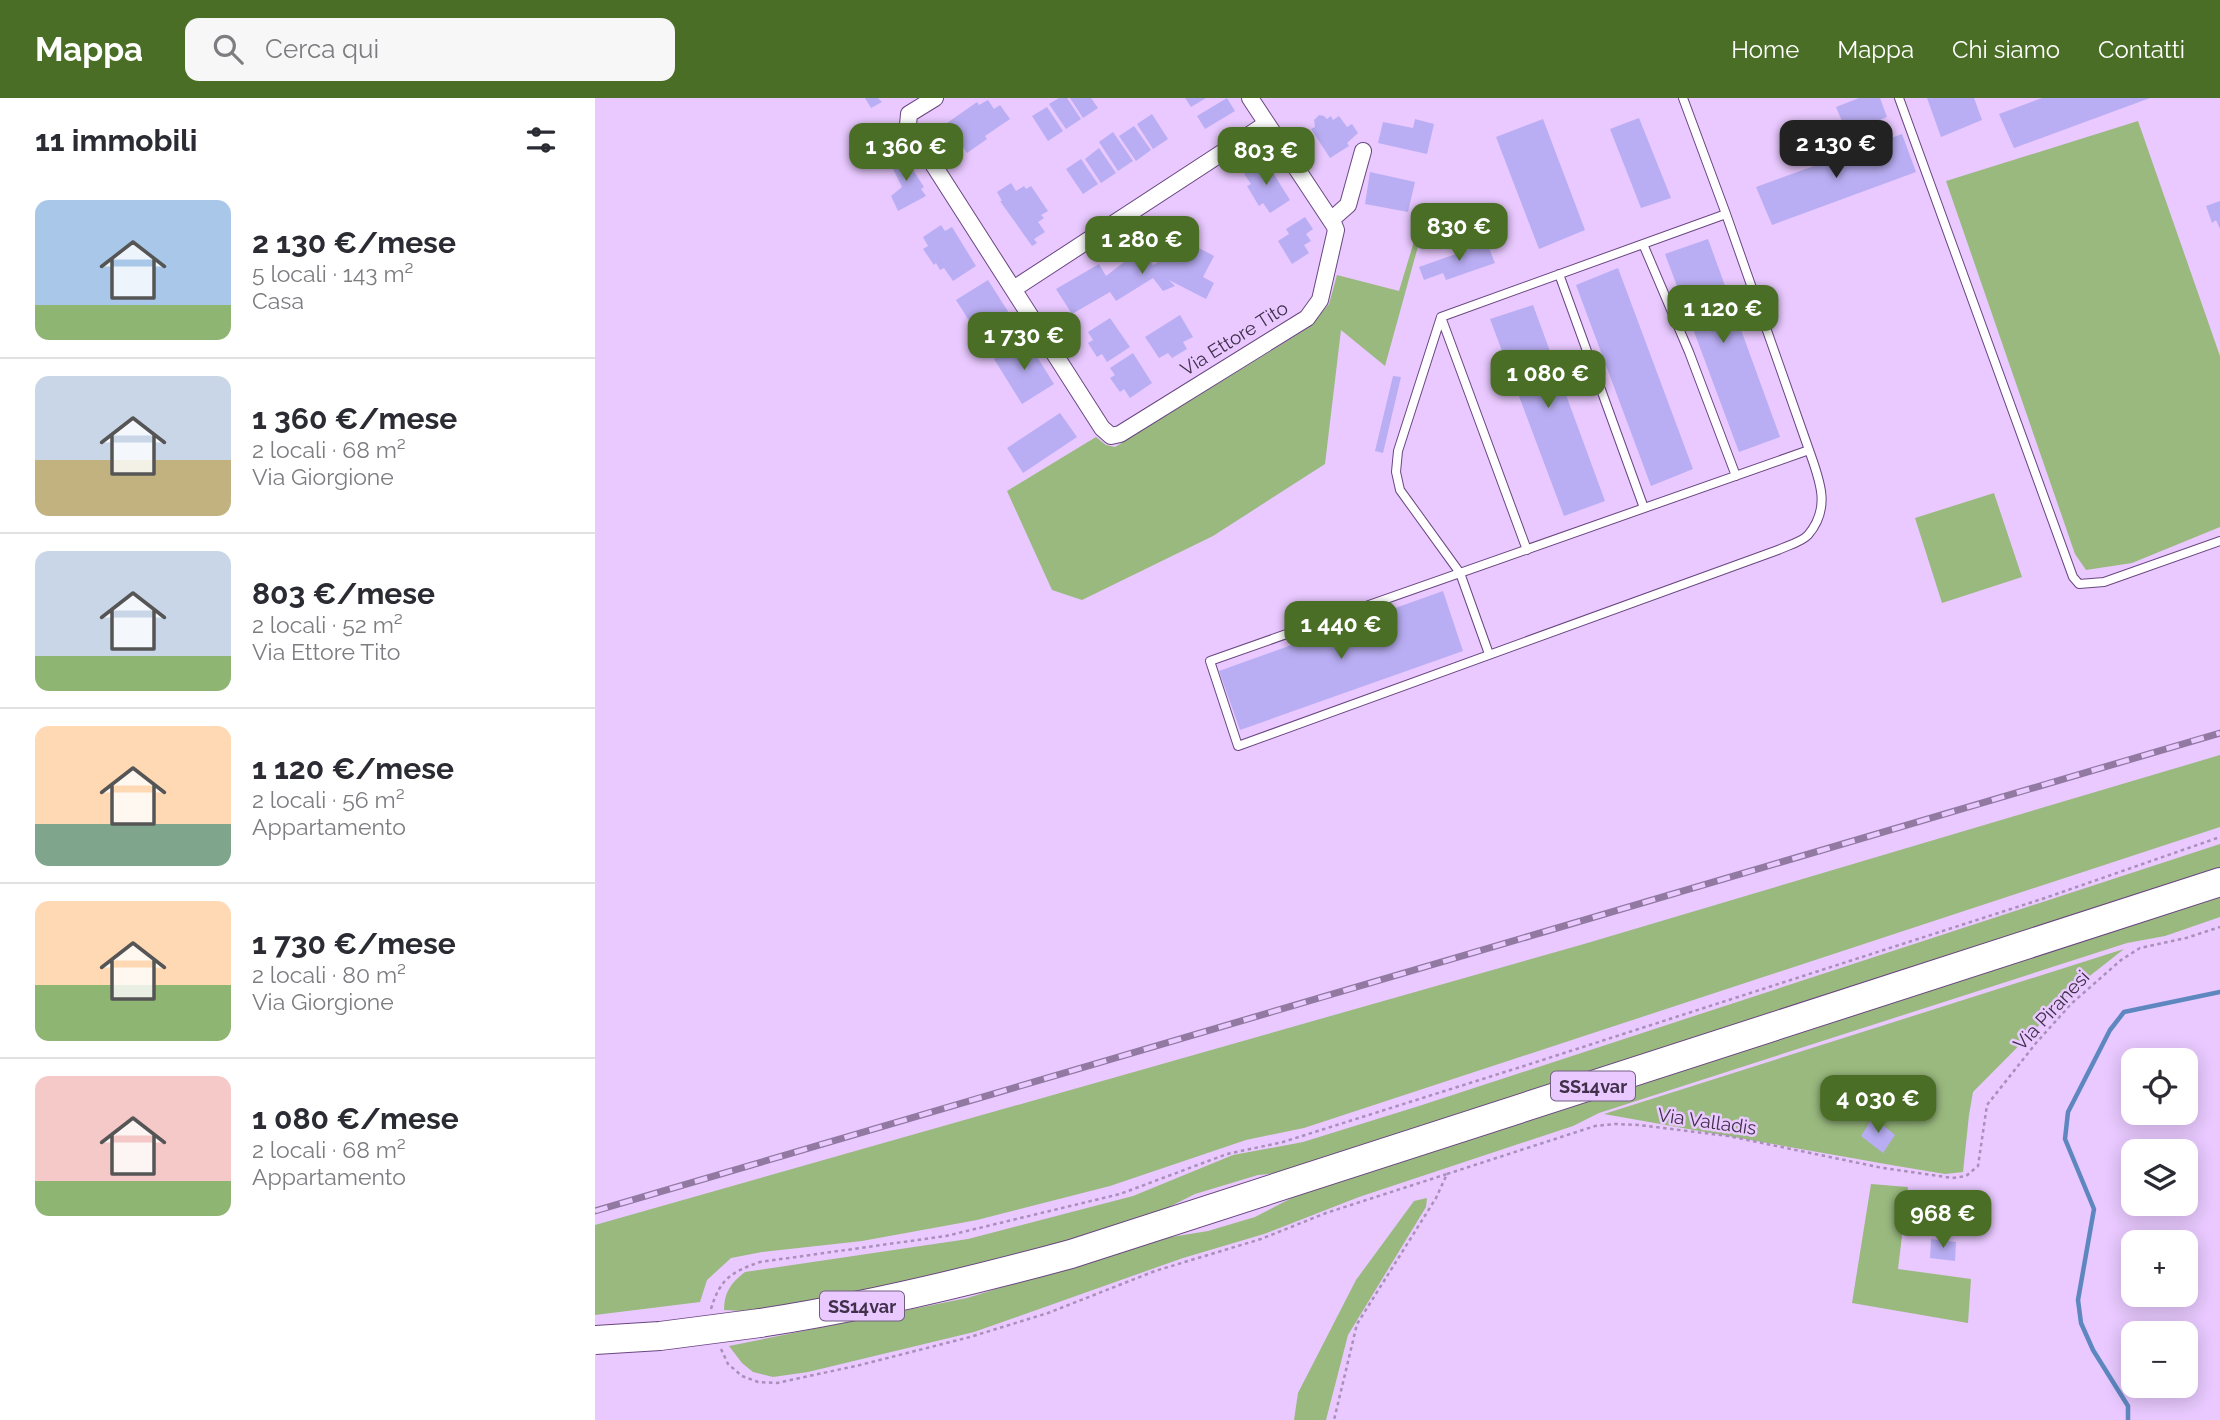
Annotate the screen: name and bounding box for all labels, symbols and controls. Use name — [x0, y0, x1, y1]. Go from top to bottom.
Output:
search box — [185, 18, 675, 81]
text: Mappa — [35, 30, 143, 69]
icon: search — [209, 30, 247, 68]
text: Cerca qui — [265, 34, 379, 64]
text: Home — [1731, 35, 1799, 64]
text: Mappa — [1837, 35, 1914, 64]
text: Chi siamo — [1952, 35, 2060, 64]
text: Contatti — [2098, 35, 2185, 64]
pin: 2 130 € — [1771, 120, 1901, 180]
icon: filters — [522, 121, 560, 159]
text: 11 immobili — [35, 123, 197, 158]
pin: 1 360 € — [841, 123, 971, 183]
pin: 803 € — [1217, 127, 1315, 187]
text: 2 130 € — [1796, 129, 1876, 156]
text: 1 360 € — [865, 132, 947, 159]
text: 803 € — [1234, 136, 1298, 163]
pin: 830 € — [1410, 204, 1508, 263]
text: 830 € — [1427, 212, 1491, 239]
pin: 1 280 € — [1077, 216, 1207, 276]
text: 2 130 €/mese — [252, 225, 456, 260]
text: 1 280 € — [1101, 225, 1183, 252]
icon: home — [91, 228, 175, 312]
text: 5 locali · 143 m² — [252, 260, 413, 287]
pin: 1 120 € — [1658, 286, 1788, 345]
text: Casa — [252, 287, 304, 314]
text: 1 120 € — [1683, 294, 1763, 321]
street label: Via Ettore Tito — [1176, 296, 1292, 380]
pin: 1 730 € — [959, 313, 1089, 372]
text: 1 730 € — [984, 321, 1064, 348]
pin: 1 080 € — [1483, 350, 1613, 410]
text: 1 080 € — [1507, 359, 1589, 386]
text: 1 360 €/mese — [252, 401, 457, 436]
icon: home — [91, 404, 175, 488]
text: 2 locali · 68 m² — [252, 436, 406, 463]
text: Via Giorgione — [252, 463, 394, 490]
text: 803 €/mese — [252, 576, 435, 611]
icon: home — [91, 579, 175, 663]
pin: 1 440 € — [1276, 602, 1406, 661]
text: 1 440 € — [1300, 610, 1382, 637]
text: 2 locali · 52 m² — [252, 611, 403, 638]
text: Via Ettore Tito — [252, 638, 400, 665]
text: 1 120 €/mese — [252, 751, 454, 786]
icon: home — [91, 754, 175, 838]
text: 2 locali · 56 m² — [252, 786, 405, 813]
text: Appartamento — [252, 813, 406, 840]
text: 1 730 €/mese — [252, 926, 456, 961]
icon: home — [91, 929, 175, 1013]
text: 2 locali · 80 m² — [252, 961, 406, 988]
street label: Via Piranesi — [2009, 966, 2093, 1054]
text: Via Giorgione — [252, 988, 394, 1015]
map controls — [2121, 1048, 2198, 1398]
button: locate — [2121, 1048, 2198, 1125]
road number: SS14var — [1551, 1071, 1635, 1100]
pin: 4 030 € — [1813, 1076, 1943, 1135]
text: 4 030 € — [1836, 1084, 1920, 1111]
text: 1 080 €/mese — [252, 1101, 459, 1136]
street label: Via Valladis — [1656, 1103, 1758, 1139]
icon: home — [91, 1104, 175, 1188]
text: 2 locali · 68 m² — [252, 1136, 406, 1163]
button: layers — [2121, 1139, 2198, 1216]
text: Appartamento — [252, 1163, 406, 1190]
pin: 968 € — [1894, 1190, 1992, 1250]
text: 968 € — [1910, 1199, 1976, 1226]
button: + — [2121, 1230, 2198, 1307]
road number: SS14var — [820, 1292, 904, 1321]
button: − — [2121, 1321, 2198, 1398]

